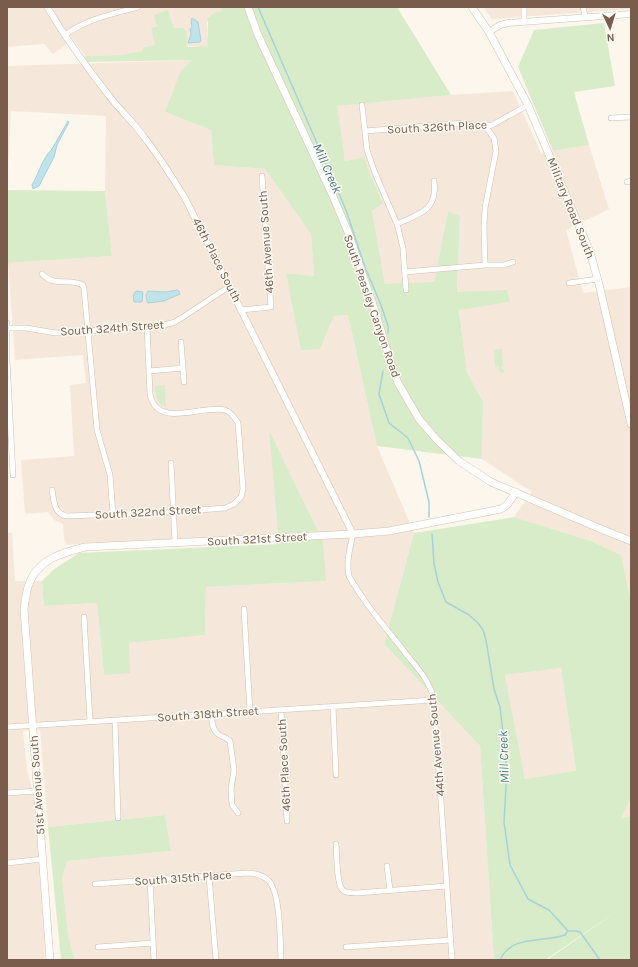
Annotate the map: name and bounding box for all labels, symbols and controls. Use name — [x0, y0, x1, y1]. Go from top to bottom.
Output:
north arrow — [590, 8, 630, 48]
text: N — [606, 31, 615, 44]
street label: South 326th Place — [387, 117, 487, 137]
water label: Mill Creek — [310, 141, 345, 196]
street label: Military Road South — [544, 155, 598, 261]
street label: 46th Avenue South — [255, 190, 277, 294]
street label: 46th Place South — [190, 215, 244, 305]
street label: South Peasley Canyon Road — [341, 233, 403, 379]
street label: South 324th Street — [60, 317, 165, 339]
street label: South 322nd Street — [94, 502, 202, 522]
street label: South 321st Street — [207, 529, 308, 549]
street label: 44th Avenue South — [425, 693, 447, 797]
street label: South 318th Street — [157, 703, 260, 725]
street label: 46th Place South — [275, 718, 293, 812]
water label: Mill Creek — [495, 730, 512, 784]
street label: 51st Avenue South — [27, 735, 47, 835]
street label: South 315th Place — [134, 868, 232, 888]

